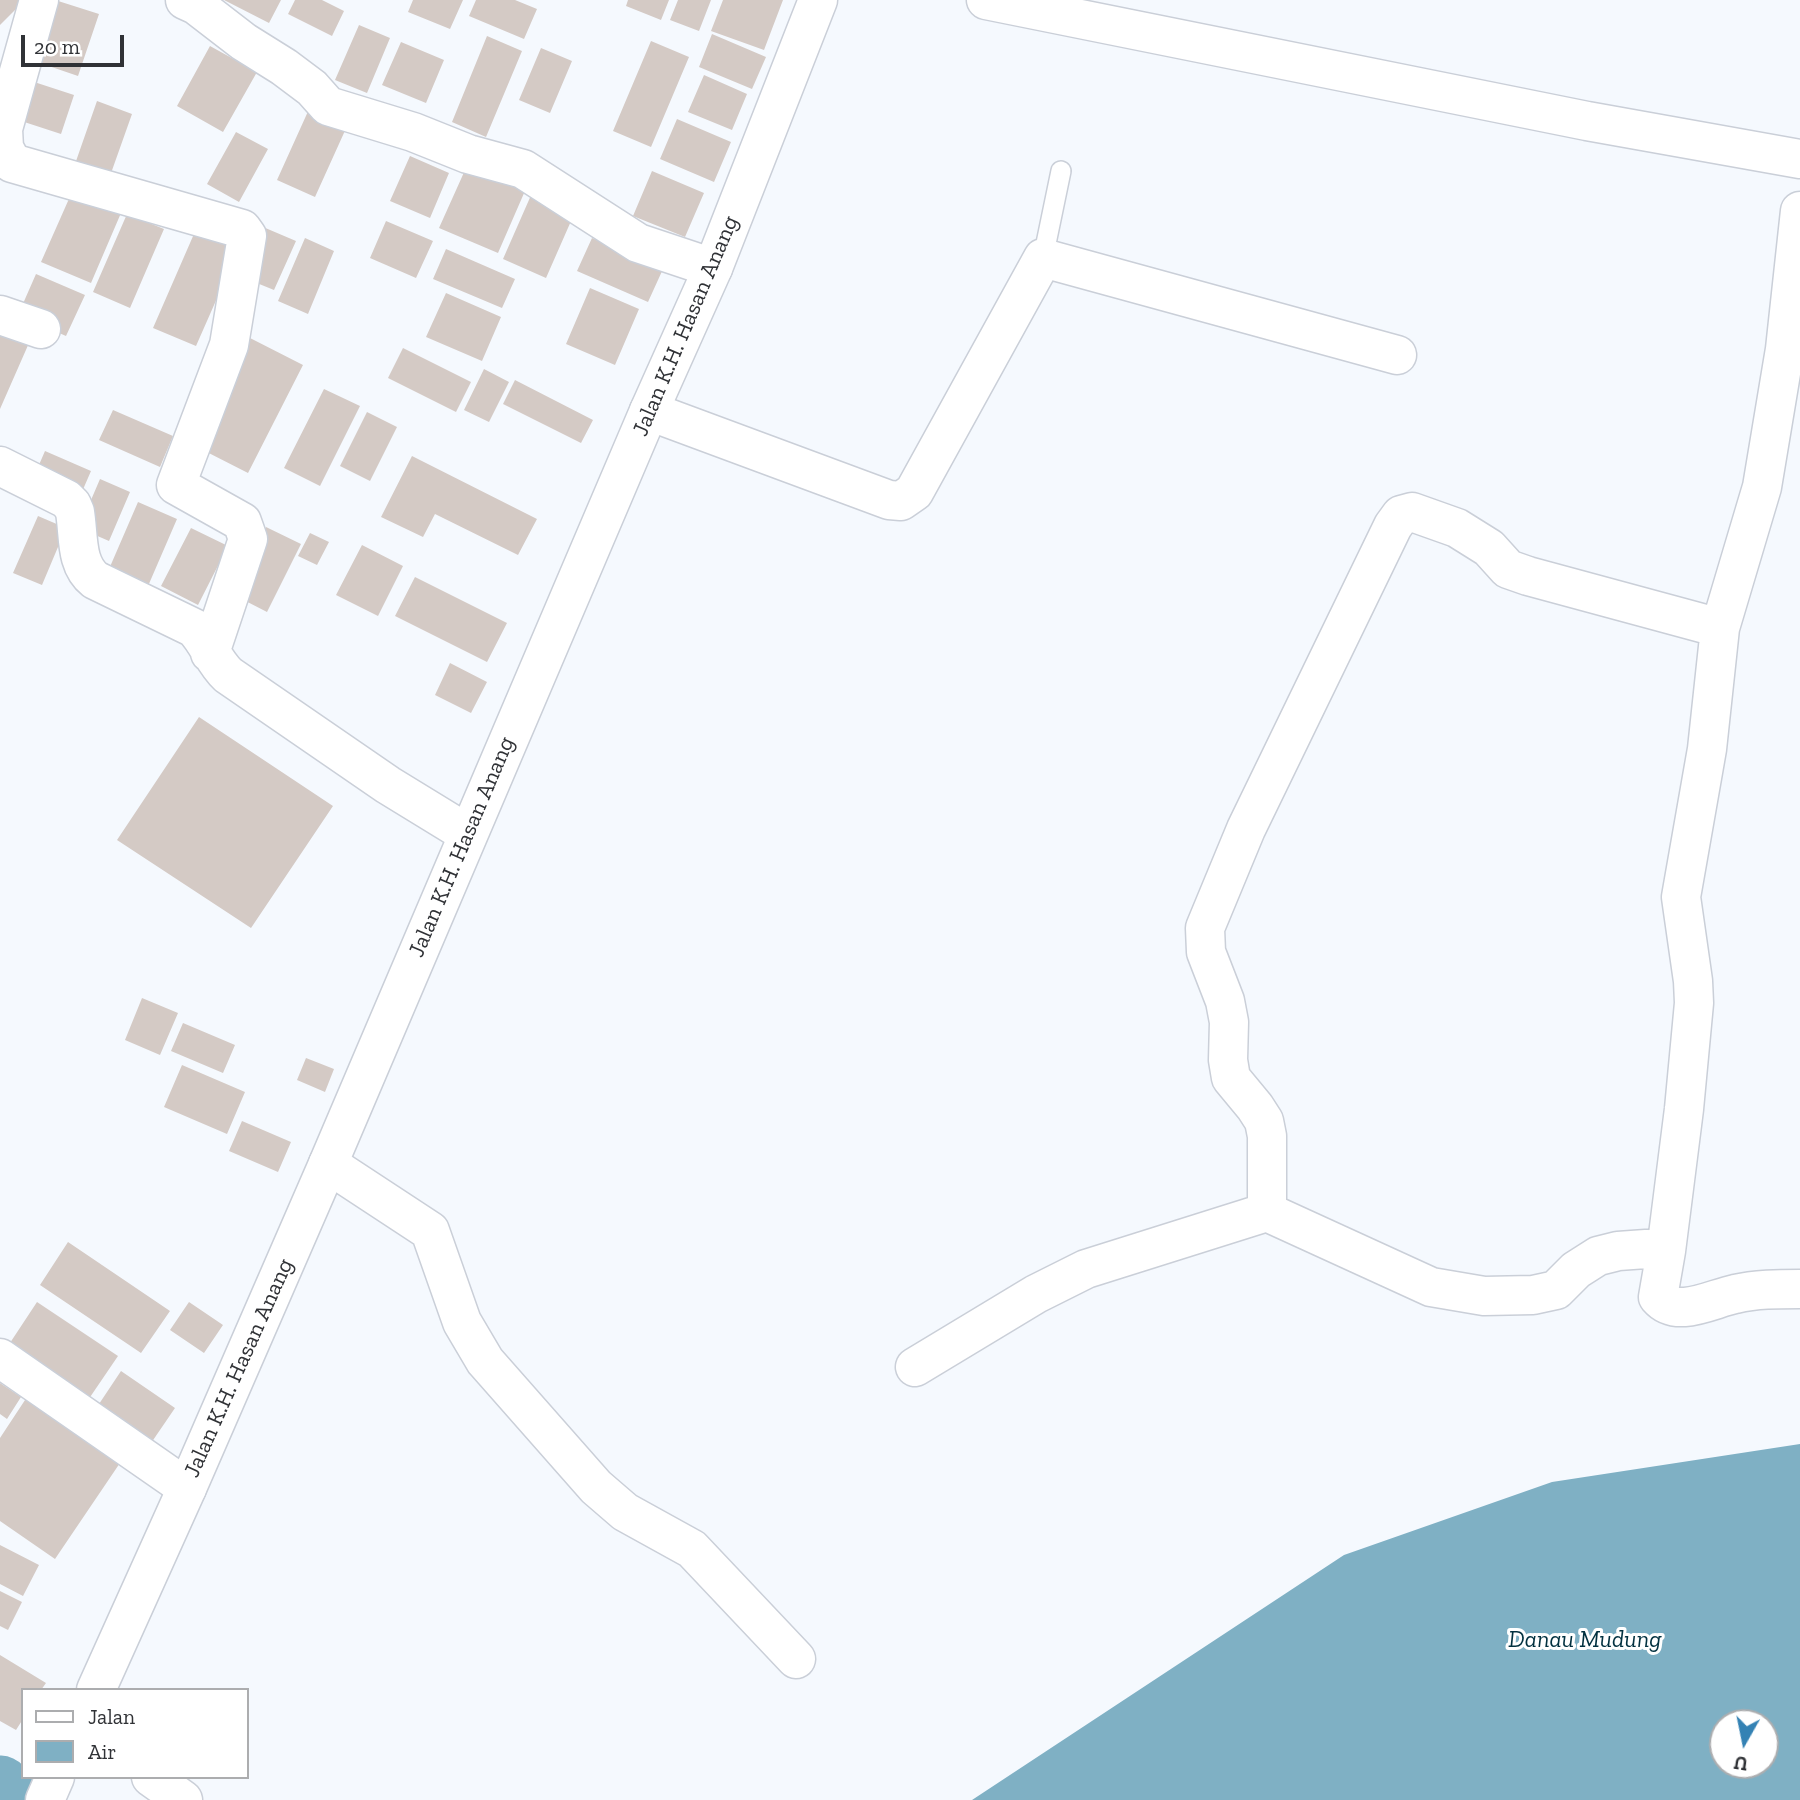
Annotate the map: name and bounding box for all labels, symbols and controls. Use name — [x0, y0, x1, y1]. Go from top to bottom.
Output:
scale bar — [24, 21, 128, 65]
text: 20 m — [34, 34, 80, 59]
street label: Jalan K.H. Hasan Anang — [627, 212, 745, 440]
street label: Jalan K.H. Hasan Anang — [403, 733, 521, 961]
street label: Jalan K.H. Hasan Anang — [178, 1254, 300, 1482]
water label: Danau Mudung — [1508, 1626, 1662, 1654]
legend — [21, 1688, 248, 1779]
text: Jalan — [88, 1704, 135, 1729]
north arrow — [1709, 1709, 1779, 1779]
text: Air — [88, 1739, 116, 1764]
text: U — [1732, 1751, 1750, 1776]

